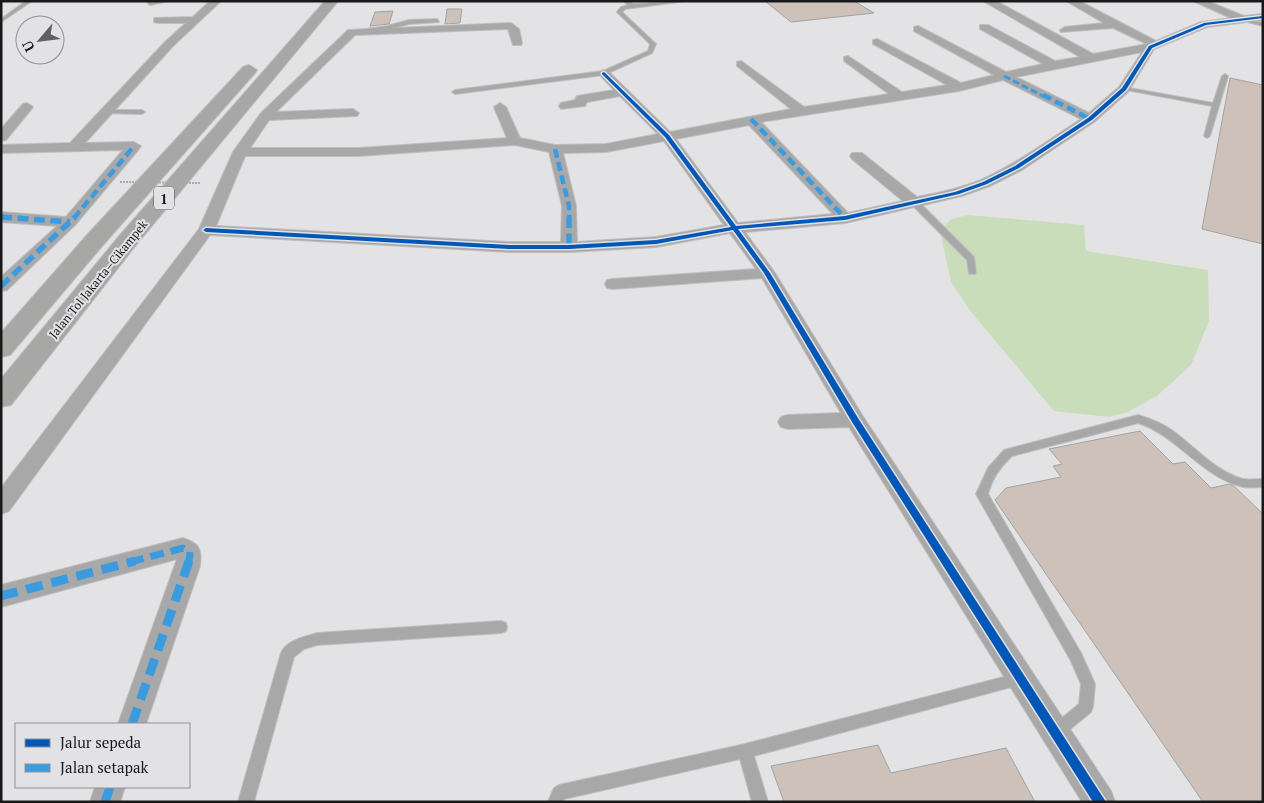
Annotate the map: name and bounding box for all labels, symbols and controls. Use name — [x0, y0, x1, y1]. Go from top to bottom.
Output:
north arrow — [15, 15, 65, 65]
text: U — [17, 37, 39, 55]
road number: 1 — [154, 187, 174, 210]
street label: Jalan Tol Jakarta–Cikampek — [46, 216, 151, 341]
legend — [15, 723, 190, 788]
text: Jalur sepeda — [60, 732, 142, 752]
text: Jalan setapak — [60, 757, 149, 777]

